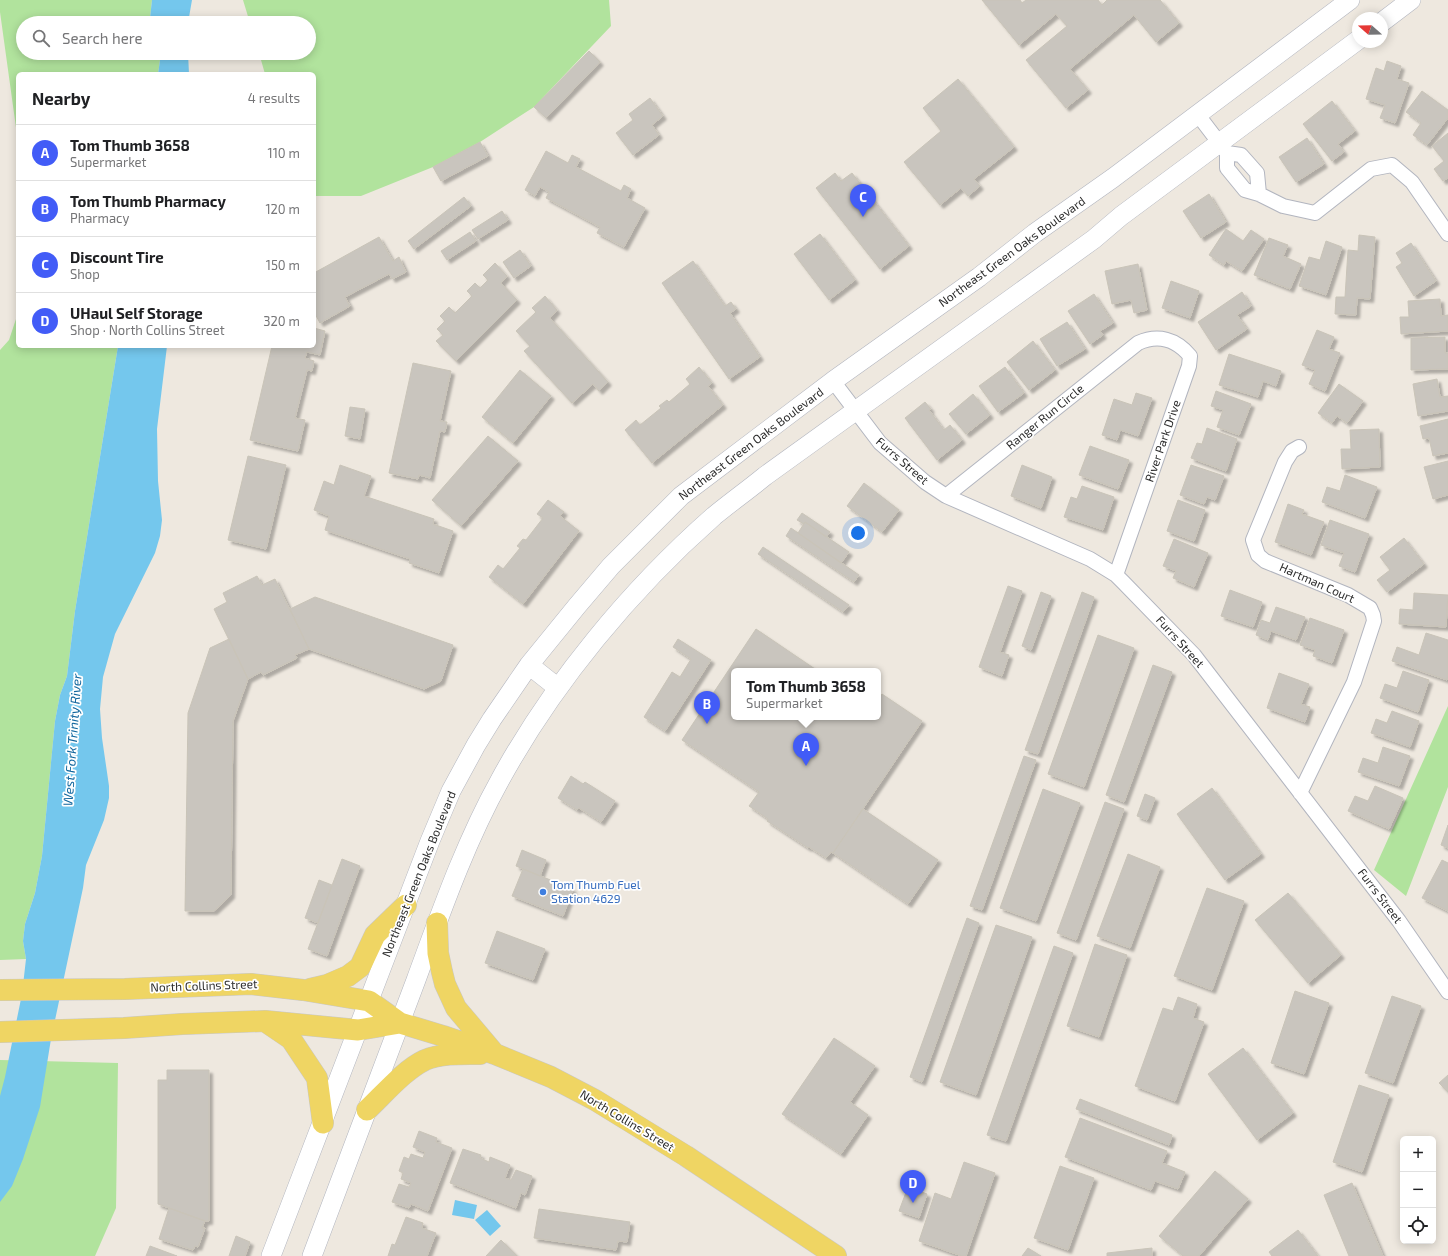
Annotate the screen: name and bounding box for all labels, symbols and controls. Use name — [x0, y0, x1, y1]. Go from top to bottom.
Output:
north arrow — [1352, 12, 1388, 48]
search box — [16, 16, 316, 60]
icon: search — [30, 27, 52, 49]
text: Search here — [62, 29, 143, 47]
text: Nearby — [32, 88, 90, 108]
text: 4 results — [248, 90, 300, 106]
text: Tom Thumb 3658 — [70, 136, 190, 154]
text: A — [41, 145, 49, 161]
text: 110 m — [268, 145, 300, 161]
text: Supermarket — [70, 154, 147, 170]
pin: C — [850, 184, 876, 217]
text: Tom Thumb Pharmacy — [70, 192, 226, 210]
street label: Northeast Green Oaks Boulevard — [935, 193, 1087, 309]
text: B — [41, 201, 49, 217]
text: 120 m — [265, 201, 300, 217]
text: Pharmacy — [70, 210, 129, 226]
text: Discount Tire — [70, 248, 164, 266]
text: C — [41, 257, 49, 273]
text: 150 m — [266, 257, 300, 273]
text: Shop — [70, 266, 100, 282]
text: UHaul Self Storage — [70, 304, 203, 322]
text: D — [41, 313, 49, 329]
text: 320 m — [263, 313, 300, 329]
text: Shop · North Collins Street — [70, 322, 225, 338]
street label: Ranger Run Circle — [1003, 381, 1086, 452]
street label: Northeast Green Oaks Boulevard — [675, 384, 826, 502]
street label: River Park Drive — [1141, 398, 1183, 484]
street label: Furrs Street — [874, 434, 932, 487]
your location — [848, 523, 868, 543]
street label: Hartman Court — [1278, 559, 1357, 605]
street label: Furrs Street — [1154, 613, 1208, 670]
popup — [731, 668, 881, 720]
water label: West Fork Trinity River — [59, 672, 85, 807]
text: Tom Thumb 3658 — [746, 677, 866, 695]
pin: B — [694, 691, 720, 724]
text: Supermarket — [746, 695, 823, 711]
pin: A — [793, 733, 819, 766]
street label: Northeast Green Oaks Boulevard — [378, 789, 458, 959]
street label: Furrs Street — [1356, 865, 1406, 926]
place label: Tom Thumb Fuel Station 4629 — [551, 877, 641, 905]
marker: Tom Thumb Fuel Station 4629 — [538, 887, 548, 897]
street label: North Collins Street — [150, 976, 258, 994]
street label: North Collins Street — [578, 1087, 677, 1154]
map controls — [1400, 1136, 1436, 1244]
button: + — [1400, 1136, 1436, 1172]
pin: D — [900, 1170, 926, 1203]
button: − — [1400, 1172, 1436, 1208]
button: locate — [1400, 1208, 1436, 1244]

